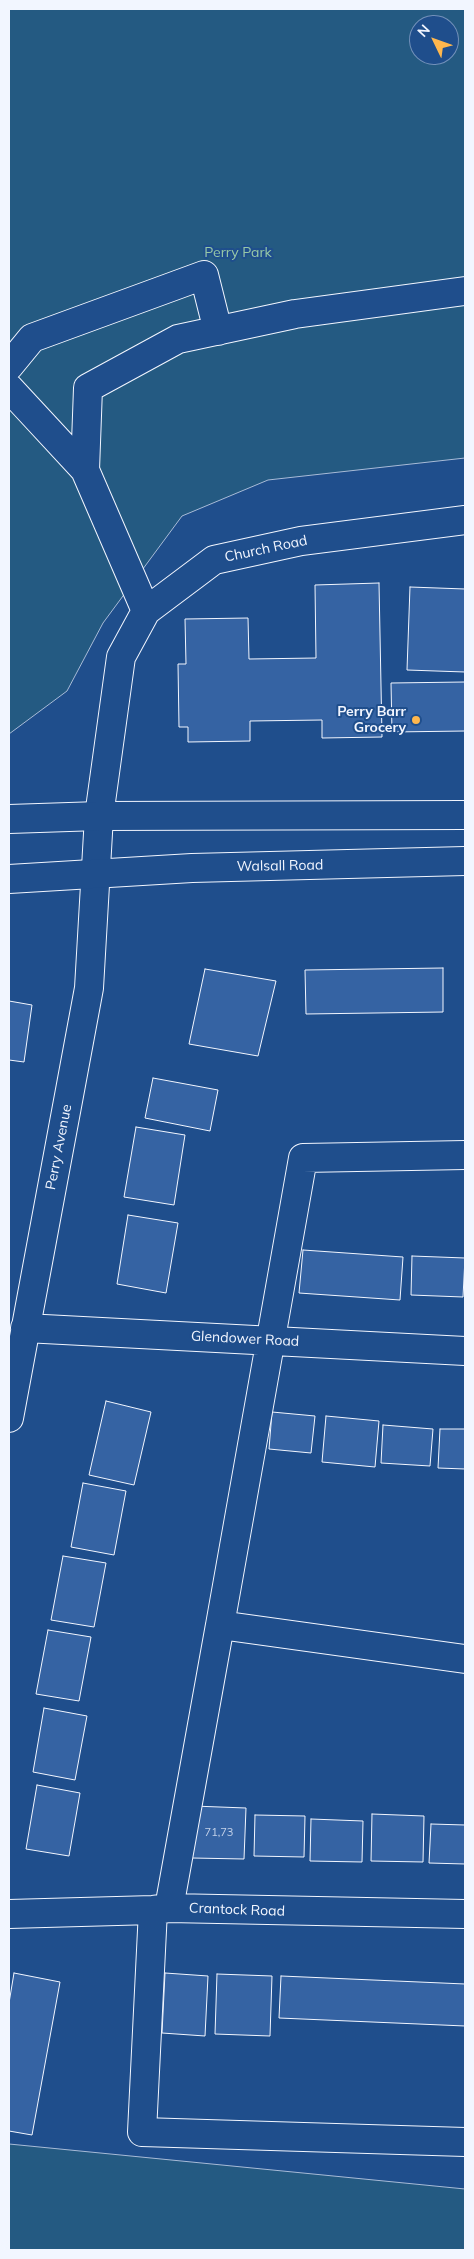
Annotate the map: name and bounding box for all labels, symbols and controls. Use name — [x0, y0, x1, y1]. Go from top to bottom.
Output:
north arrow — [409, 15, 459, 65]
text: N — [413, 21, 434, 41]
park label: Perry Park — [204, 245, 272, 261]
street label: Church Road — [223, 532, 309, 566]
place label: Perry Barr Grocery — [337, 704, 406, 736]
marker: Perry Barr Grocery — [410, 714, 422, 726]
street label: Walsall Road — [237, 857, 323, 875]
street label: Perry Avenue — [42, 1103, 76, 1191]
street label: Glendower Road — [190, 1328, 300, 1350]
house number: 71,73 — [205, 1826, 233, 1840]
street label: Crantock Road — [189, 1900, 285, 1920]

